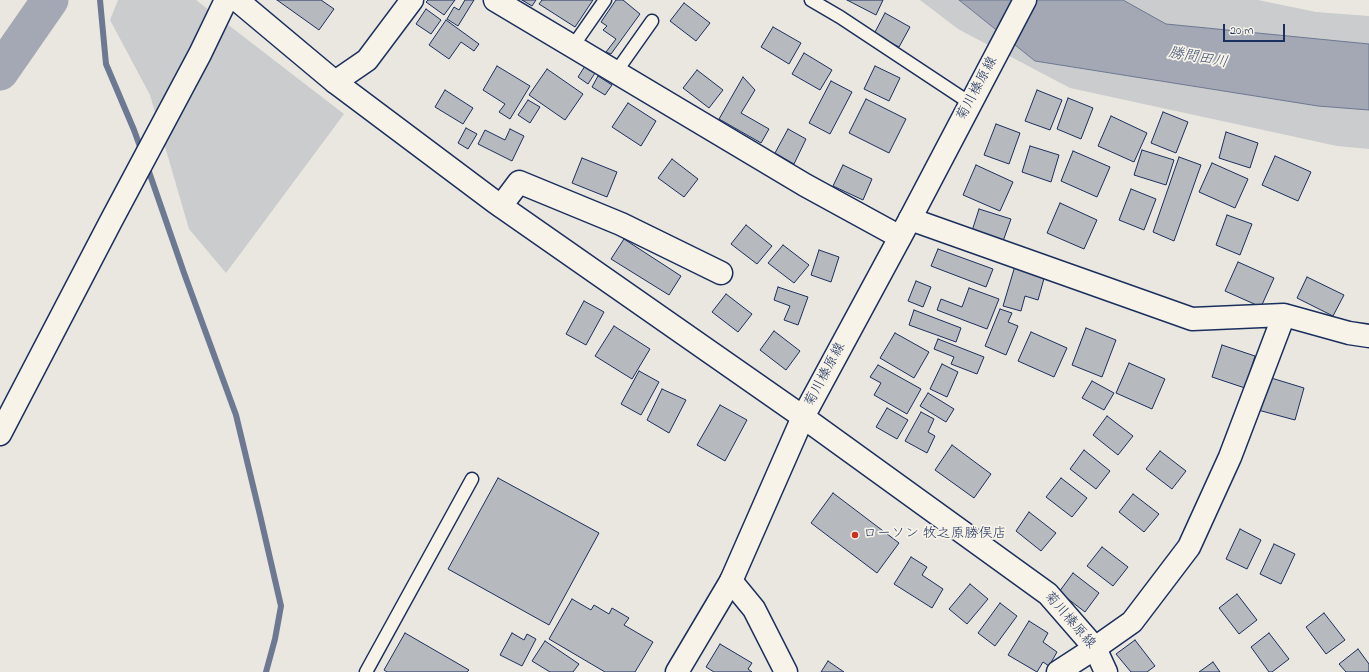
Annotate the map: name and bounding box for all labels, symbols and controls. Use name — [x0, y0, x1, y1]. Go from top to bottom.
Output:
scale bar — [1225, 16, 1287, 42]
text: 20 m — [1230, 22, 1253, 40]
water label: 勝間田川 — [1167, 45, 1229, 73]
street label: 菊川榛原線 — [954, 54, 1002, 124]
street label: 菊川榛原線 — [802, 340, 850, 410]
place label: ローソン 牧之原勝俣店 — [863, 527, 1006, 543]
marker: ローソン 牧之原勝俣店 — [850, 530, 860, 540]
street label: 菊川榛原線 — [1040, 589, 1098, 653]

